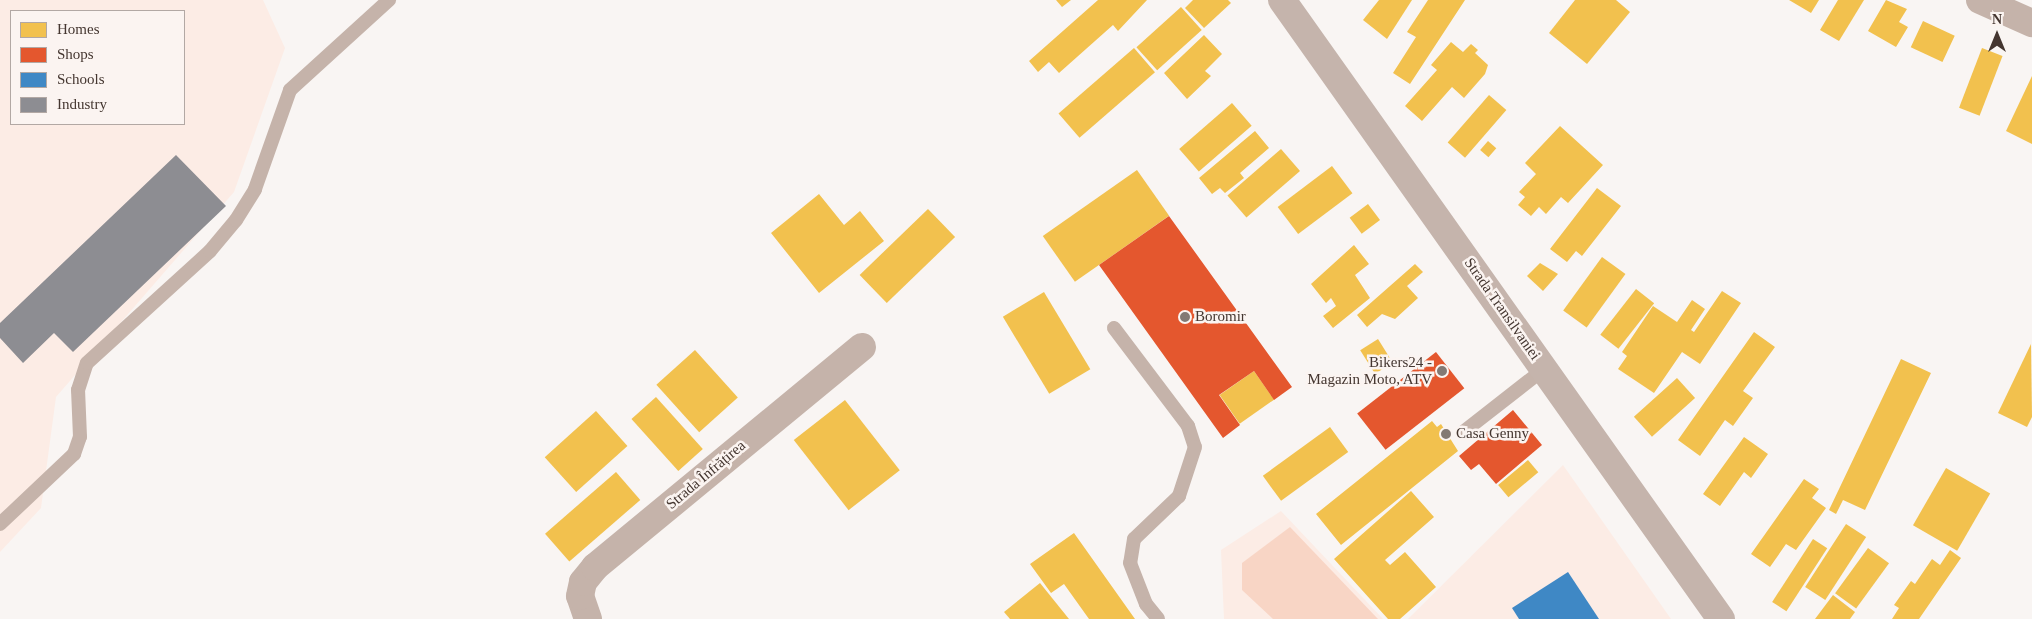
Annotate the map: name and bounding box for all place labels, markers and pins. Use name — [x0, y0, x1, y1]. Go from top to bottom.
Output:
place label: Boromir — [1195, 308, 1246, 326]
marker: Boromir — [1179, 311, 1191, 323]
place label: Bikers24 - Magazin Moto, ATV — [1307, 353, 1432, 388]
marker: Bikers24 - Magazin Moto, ATV — [1436, 365, 1448, 377]
place label: Casa Genny — [1456, 425, 1529, 443]
marker: Casa Genny — [1440, 428, 1452, 440]

